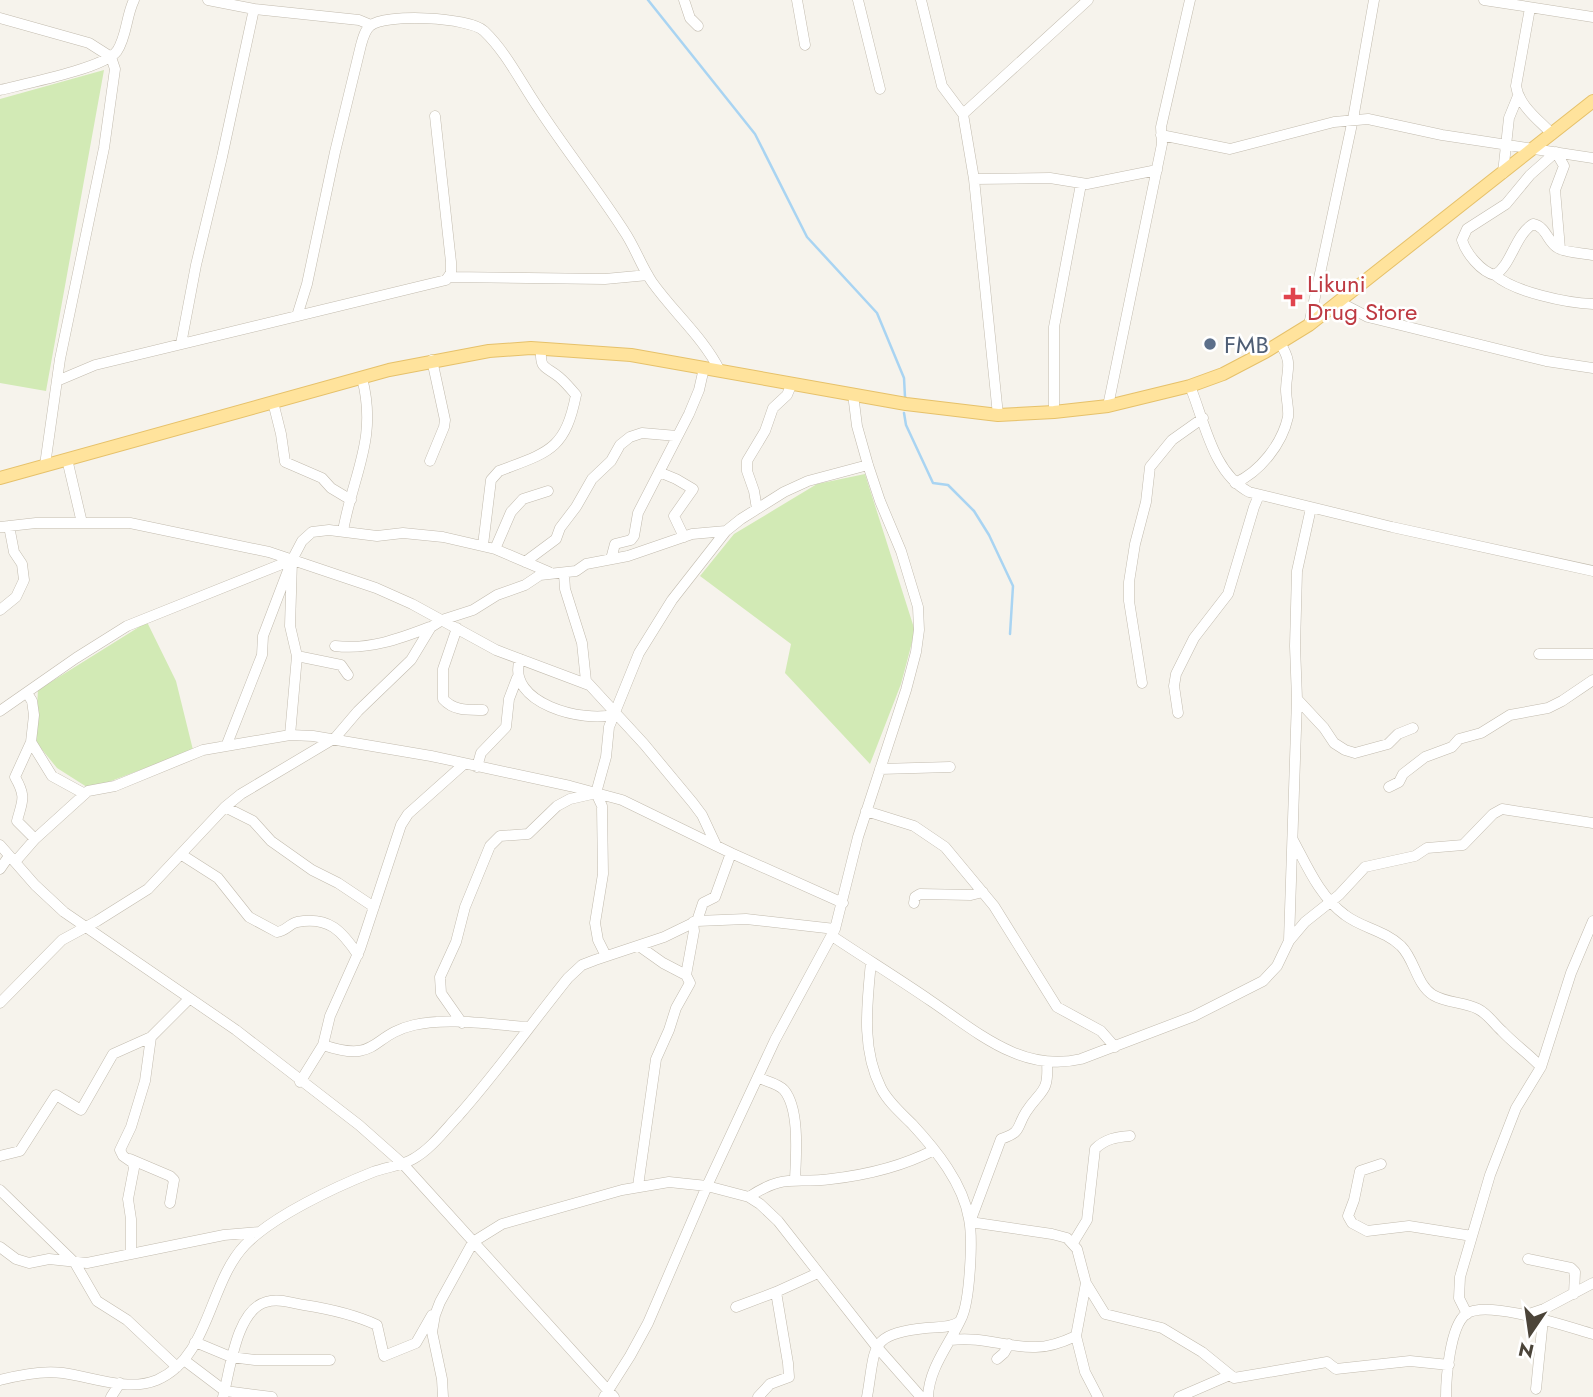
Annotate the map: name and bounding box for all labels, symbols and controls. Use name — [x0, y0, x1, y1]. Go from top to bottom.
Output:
place label: Likuni Drug Store — [1307, 266, 1417, 329]
marker: Likuni Drug Store — [1285, 289, 1301, 305]
place label: FMB — [1224, 327, 1269, 362]
marker: FMB — [1202, 336, 1218, 352]
north arrow — [1495, 1299, 1565, 1369]
text: N — [1516, 1335, 1537, 1365]

